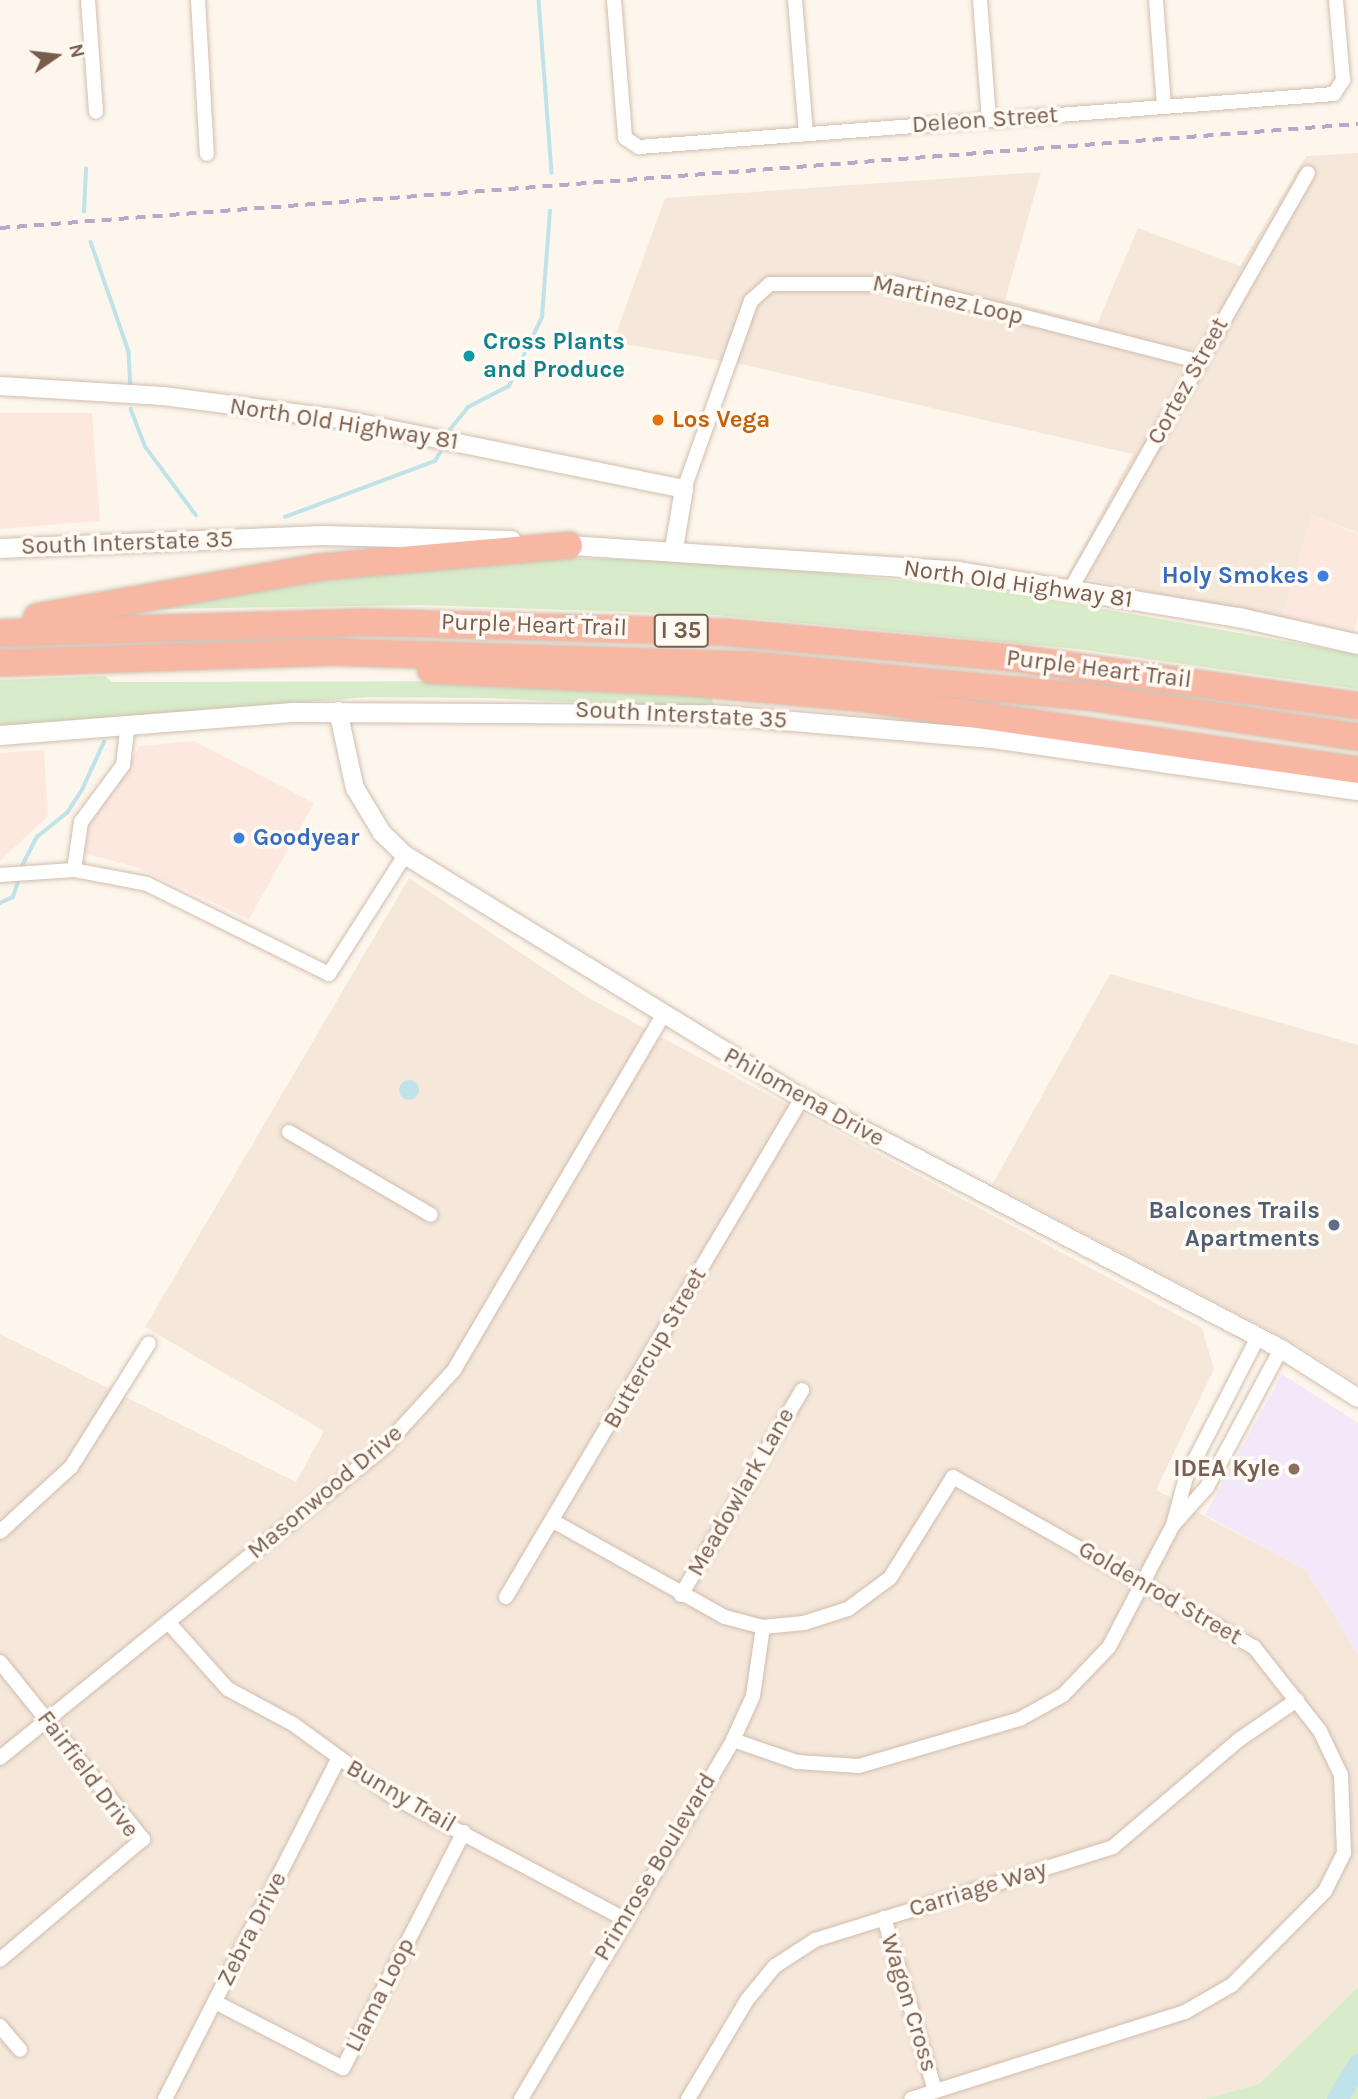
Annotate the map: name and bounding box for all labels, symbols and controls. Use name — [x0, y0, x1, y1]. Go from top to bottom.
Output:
north arrow — [21, 21, 91, 91]
text: N — [64, 42, 89, 60]
street label: Deleon Street — [911, 101, 1059, 139]
street label: Martinez Loop — [870, 269, 1026, 331]
street label: Cortez Street — [1141, 312, 1235, 450]
place label: Cross Plants and Produce — [483, 328, 625, 384]
marker: Cross Plants and Produce — [461, 348, 477, 364]
street label: North Old Highway 81 — [228, 392, 460, 456]
place label: Los Vega — [672, 406, 770, 434]
marker: Los Vega — [650, 412, 666, 428]
street label: South Interstate 35 — [20, 525, 234, 561]
street label: North Old Highway 81 — [902, 554, 1134, 614]
place label: Holy Smokes — [1162, 562, 1309, 590]
marker: Holy Smokes — [1315, 568, 1331, 584]
street label: Purple Heart Trail — [440, 607, 628, 643]
road number: I 35 — [653, 611, 709, 650]
street label: Purple Heart Trail — [1005, 643, 1193, 695]
street label: South Interstate 35 — [574, 695, 788, 735]
place label: Goodyear — [253, 824, 359, 852]
marker: Goodyear — [231, 830, 247, 846]
street label: Philomena Drive — [719, 1041, 889, 1153]
place label: Balcones Trails Apartments — [1148, 1197, 1320, 1253]
marker: Balcones Trails Apartments — [1326, 1217, 1342, 1233]
street label: Buttercup Street — [597, 1262, 713, 1434]
street label: Meadowlark Lane — [681, 1403, 801, 1581]
street label: Masonwood Drive — [242, 1419, 408, 1565]
place label: IDEA Kyle — [1173, 1455, 1280, 1483]
marker: IDEA Kyle — [1286, 1461, 1302, 1477]
street label: Goldenrod Street — [1073, 1535, 1247, 1651]
street label: Fairfield Drive — [31, 1705, 145, 1843]
street label: Bunny Trail — [341, 1753, 461, 1839]
street label: Primrose Boulevard — [588, 1768, 722, 1966]
street label: Carriage Way — [906, 1854, 1050, 1924]
street label: Zebra Drive — [211, 1867, 293, 1991]
street label: Wagon Cross — [874, 1931, 944, 2075]
street label: Llama Loop — [339, 1933, 421, 2057]

